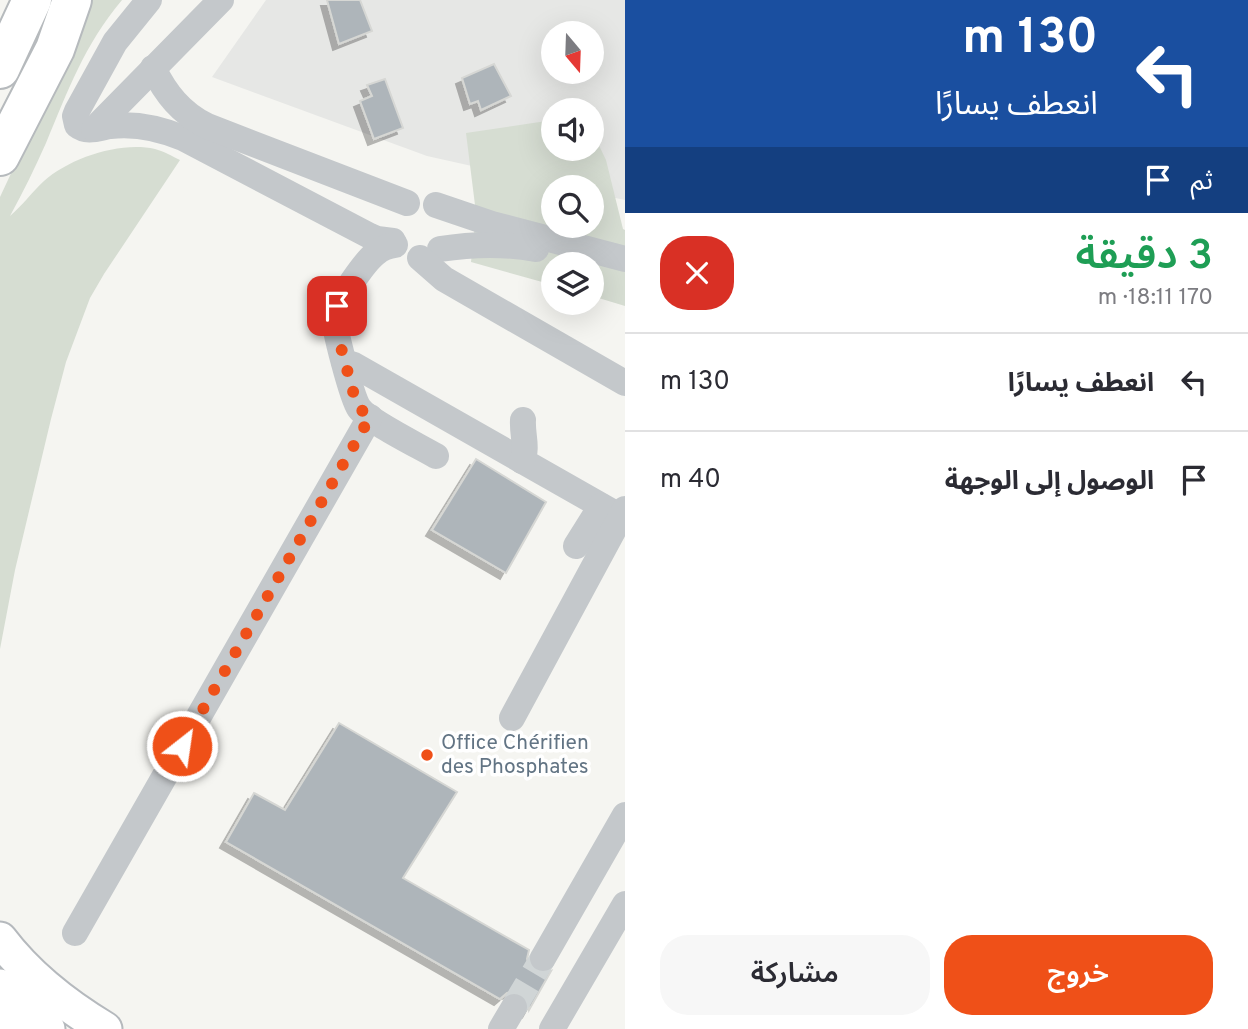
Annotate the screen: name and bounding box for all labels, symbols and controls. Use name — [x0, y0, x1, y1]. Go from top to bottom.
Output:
text: 130 m — [962, 9, 1098, 71]
north arrow — [541, 21, 604, 84]
map controls — [541, 21, 604, 315]
icon: left — [1122, 28, 1213, 119]
text: انعطف يسارًا — [935, 86, 1098, 126]
button: sound — [541, 98, 604, 161]
icon: arrive — [1139, 161, 1177, 199]
text: ثم — [1191, 166, 1213, 199]
button: search — [541, 175, 604, 238]
text: 3 دقيقة — [1076, 231, 1213, 284]
button: close — [660, 236, 734, 310]
button: layers — [541, 252, 604, 315]
pin — [307, 276, 367, 336]
text: 170 m · 18:11 — [1098, 284, 1213, 313]
icon: arrive — [318, 287, 356, 325]
icon: left — [1175, 363, 1213, 401]
text: 130 m — [660, 366, 730, 399]
text: انعطف يسارًا — [1008, 368, 1154, 401]
icon: arrive — [1175, 461, 1213, 499]
text: 40 m — [660, 464, 721, 497]
text: الوصول إلى الوجهة — [945, 466, 1154, 499]
position arrow — [145, 709, 219, 783]
place label: Office Chérifien des Phosphates — [441, 730, 589, 781]
marker: Office Chérifien des Phosphates — [419, 747, 435, 763]
button: مشاركة — [660, 935, 930, 1015]
button: خروج — [944, 935, 1213, 1015]

